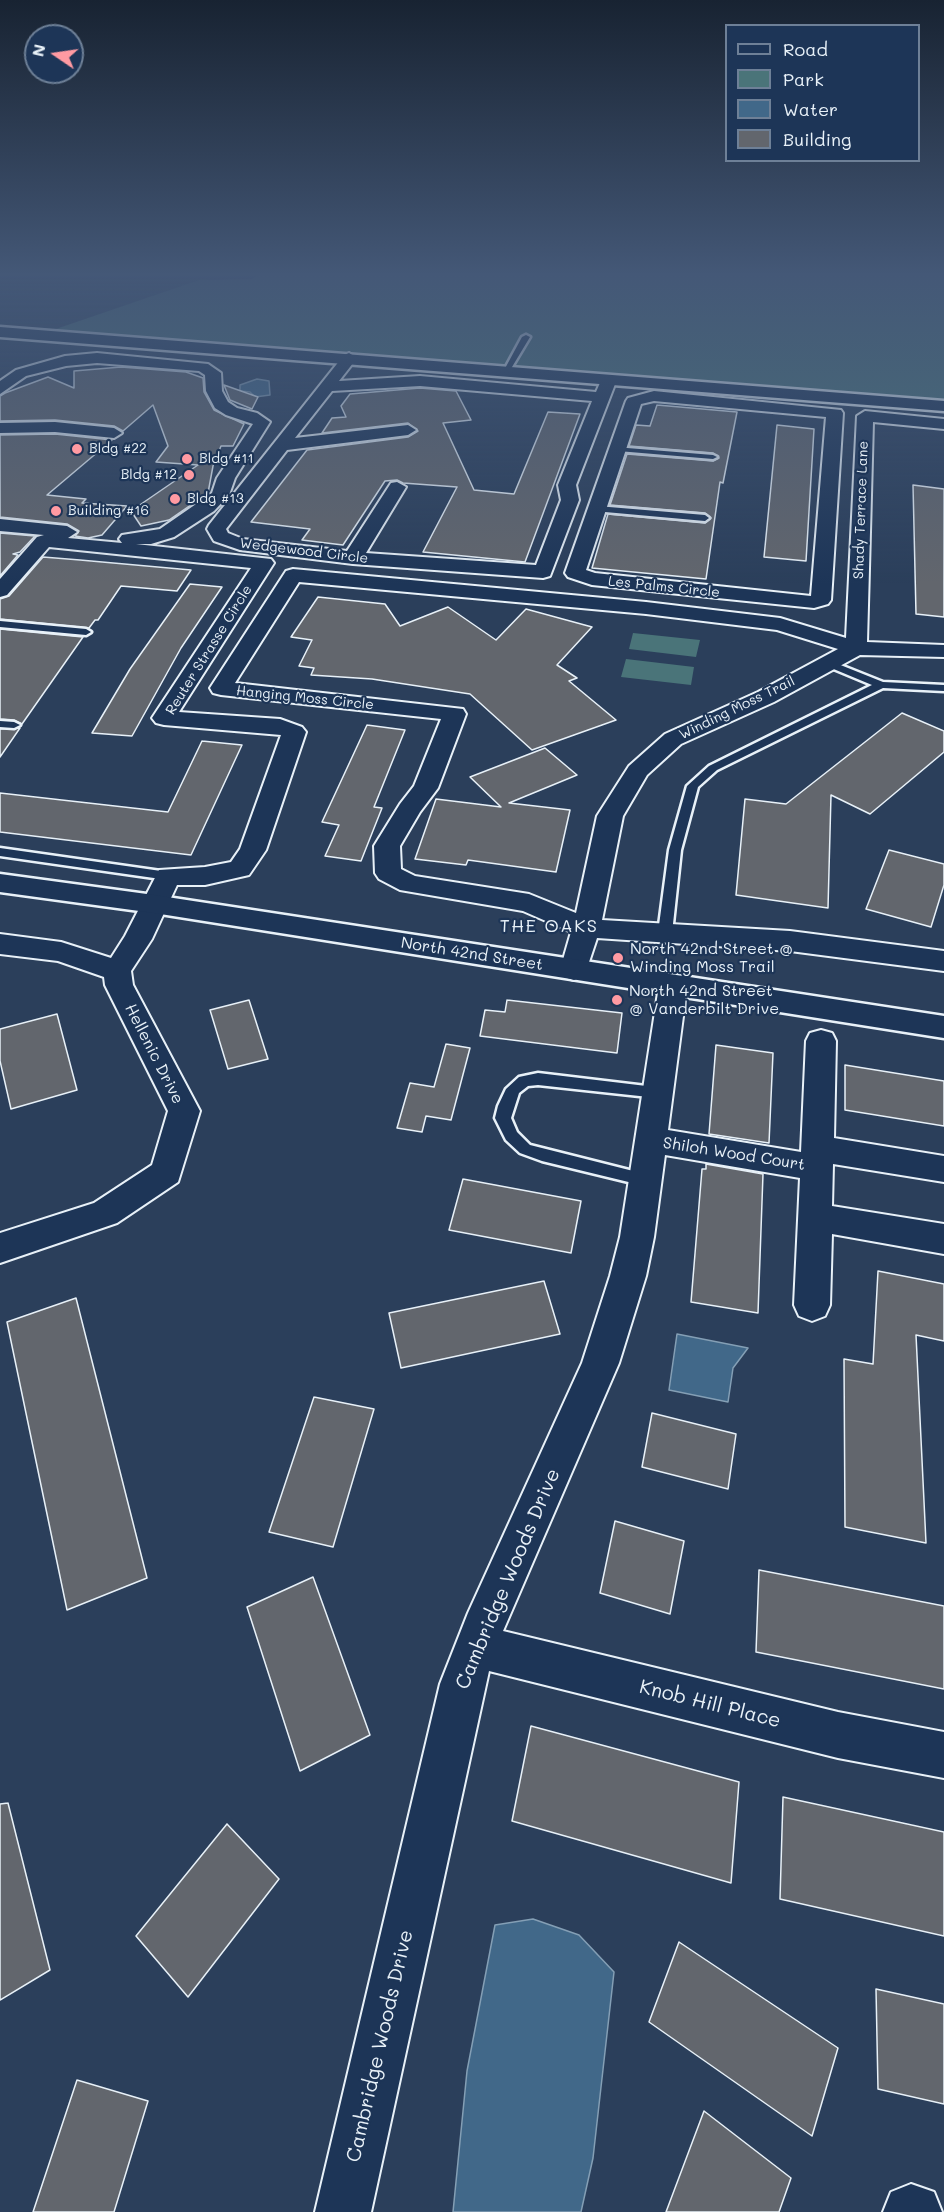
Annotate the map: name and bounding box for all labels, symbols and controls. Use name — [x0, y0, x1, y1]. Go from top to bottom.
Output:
north arrow — [24, 24, 84, 84]
legend — [725, 24, 920, 162]
text: Road — [783, 37, 828, 61]
text: N — [26, 42, 50, 59]
text: Park — [783, 67, 824, 91]
text: Water — [783, 97, 838, 121]
text: Building — [783, 127, 851, 151]
place label: Bldg #22 — [89, 441, 147, 457]
street label: Shady Terrace Lane — [850, 441, 872, 579]
marker: Bldg #22 — [70, 442, 84, 456]
place label: Bldg #11 — [199, 451, 254, 467]
marker: Bldg #11 — [180, 452, 194, 466]
place label: Bldg #12 — [121, 467, 177, 483]
marker: Bldg #12 — [182, 468, 196, 482]
place label: Bldg #13 — [187, 491, 244, 507]
marker: Bldg #13 — [168, 492, 182, 506]
place label: Building #16 — [68, 503, 149, 519]
marker: Building #16 — [49, 504, 63, 518]
street label: Wedgewood Circle — [239, 535, 369, 567]
street label: Les Palms Circle — [607, 573, 721, 601]
street label: Reuter Strasse Circle — [162, 582, 256, 718]
street label: Winding Moss Trail — [676, 673, 798, 743]
street label: Hanging Moss Circle — [235, 682, 375, 714]
district label: THE OAKS — [500, 915, 598, 937]
street label: North 42nd Street — [399, 933, 545, 975]
place label: North 42nd Street @ Winding Moss Trail — [630, 939, 793, 977]
marker: North 42nd Street @ Winding Moss Trail — [611, 951, 625, 965]
place label: North 42nd Street @ Vanderbilt Drive — [629, 981, 779, 1019]
marker: North 42nd Street @ Vanderbilt Drive — [610, 993, 624, 1007]
street label: Hellenic Drive — [121, 1001, 187, 1107]
street label: Shiloh Wood Court — [662, 1133, 806, 1175]
street label: Cambridge Woods Drive — [451, 1465, 565, 1693]
street label: Knob Hill Place — [637, 1675, 783, 1733]
street label: Cambridge Woods Drive — [342, 1928, 418, 2164]

